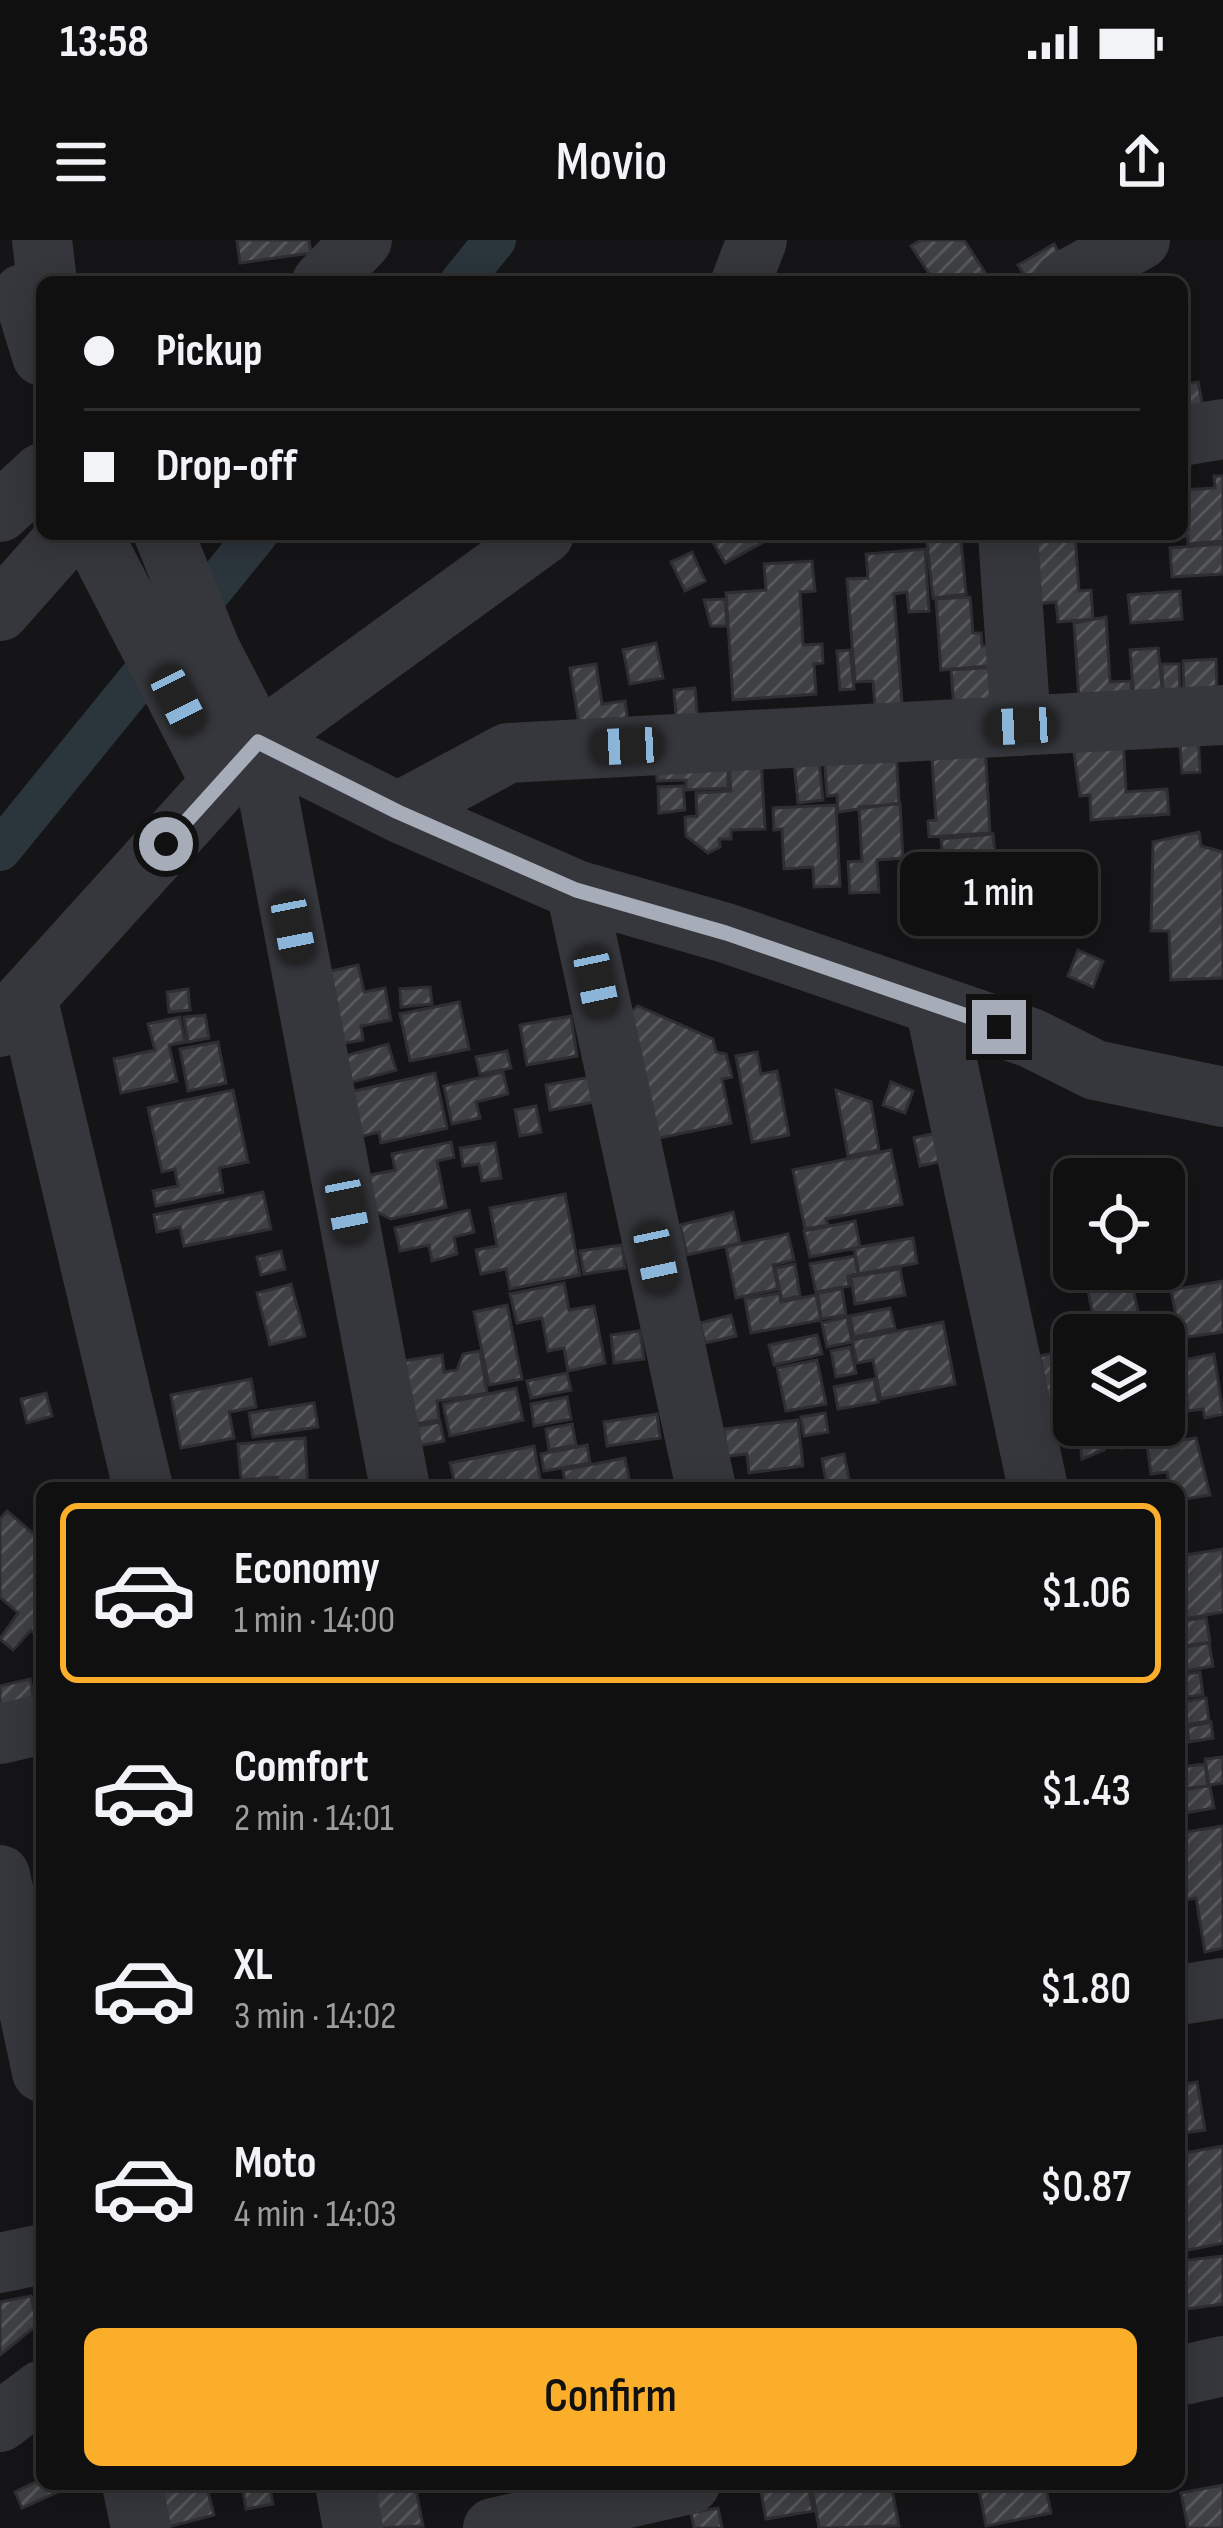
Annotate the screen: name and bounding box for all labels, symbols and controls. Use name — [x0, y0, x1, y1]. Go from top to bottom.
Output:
text: 13:58 — [60, 15, 149, 70]
icon: menu — [48, 129, 114, 195]
icon: share — [1109, 129, 1175, 195]
text: Movio — [556, 130, 667, 195]
text: Pickup — [156, 324, 263, 379]
text: Drop-off — [156, 439, 297, 494]
car — [146, 660, 210, 740]
car — [984, 706, 1058, 746]
car — [590, 726, 664, 766]
route start — [139, 817, 193, 871]
callout: 1 min — [900, 853, 1098, 937]
text: 1 min — [964, 870, 1034, 917]
car — [268, 889, 318, 967]
car — [571, 943, 621, 1021]
route end — [972, 1000, 1026, 1054]
map controls — [1053, 1158, 1185, 1446]
button: locate — [1053, 1158, 1185, 1290]
car — [322, 1169, 372, 1247]
car — [631, 1219, 681, 1297]
button: layers — [1053, 1314, 1185, 1446]
icon: car — [90, 1539, 198, 1647]
text: Economy — [234, 1542, 380, 1597]
text: $1.06 — [1040, 1566, 1131, 1621]
text: 1 min · 14:00 — [234, 1597, 395, 1644]
icon: car — [90, 1737, 198, 1845]
text: Comfort — [234, 1740, 369, 1795]
text: $1.43 — [1041, 1764, 1131, 1819]
text: 2 min · 14:01 — [234, 1795, 394, 1842]
icon: car — [90, 1935, 198, 2043]
text: XL — [234, 1938, 273, 1993]
text: $1.80 — [1039, 1962, 1131, 2017]
text: 3 min · 14:02 — [234, 1993, 396, 2040]
icon: car — [90, 2133, 198, 2241]
text: Moto — [234, 2136, 316, 2191]
text: $0.87 — [1040, 2160, 1131, 2215]
text: 4 min · 14:03 — [234, 2191, 397, 2238]
button: Confirm — [84, 2328, 1137, 2466]

